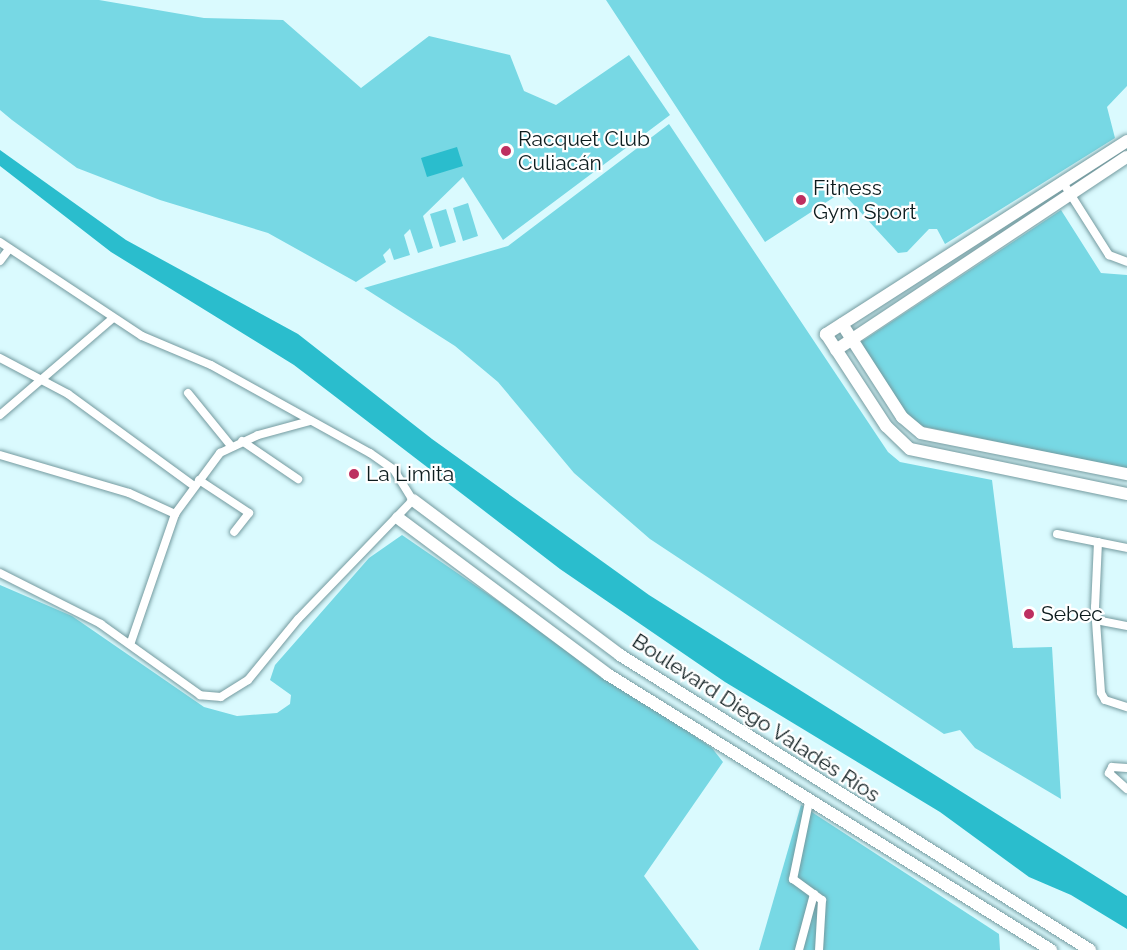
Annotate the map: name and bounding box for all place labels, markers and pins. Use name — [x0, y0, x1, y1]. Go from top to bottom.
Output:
place label: Racquet Club Culiacán — [518, 126, 650, 176]
marker: Racquet Club Culiacán — [499, 144, 513, 158]
place label: Fitness Gym Sport — [813, 175, 916, 225]
marker: Fitness Gym Sport — [794, 193, 808, 207]
place label: La Limita — [366, 461, 454, 487]
marker: La Limita — [347, 467, 361, 481]
place label: Sebec — [1041, 601, 1103, 627]
marker: Sebec — [1022, 607, 1036, 621]

